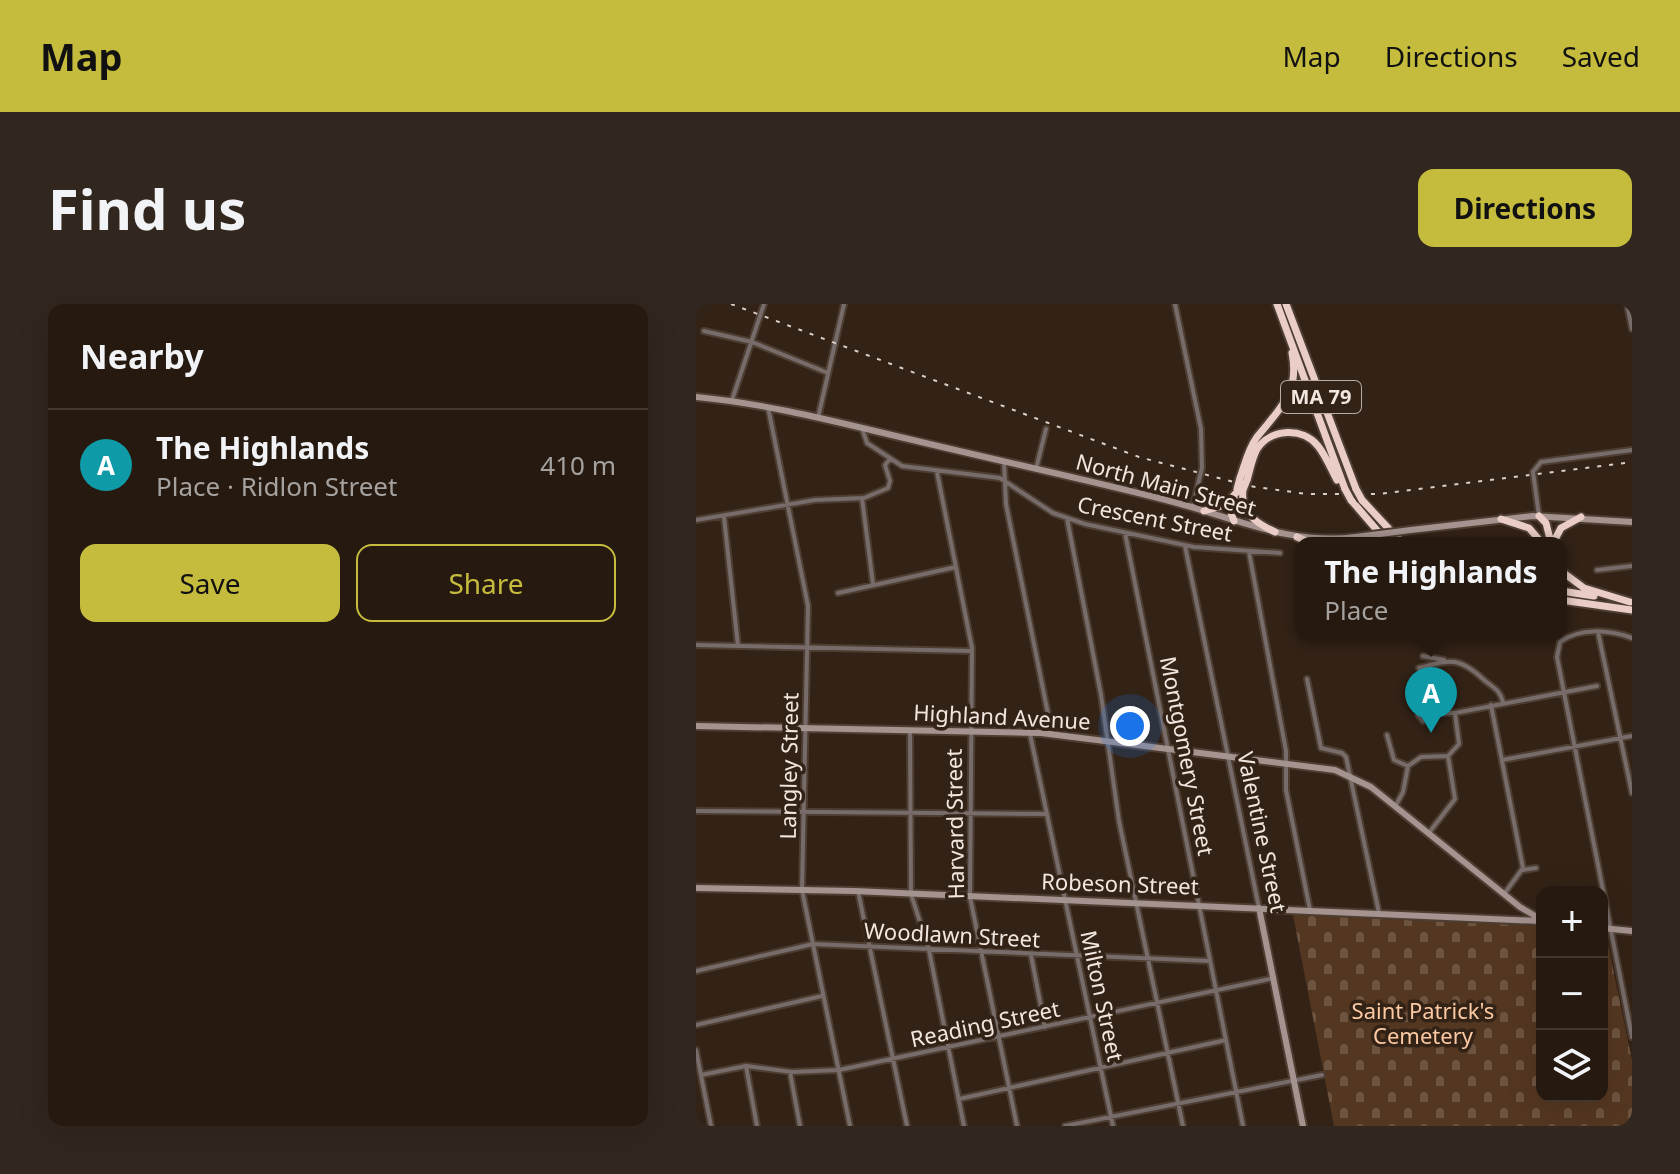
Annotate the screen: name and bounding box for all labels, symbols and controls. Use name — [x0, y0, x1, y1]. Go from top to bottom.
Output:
text: Map — [40, 30, 123, 82]
text: Map — [1282, 37, 1341, 75]
text: Directions — [1385, 37, 1518, 75]
text: Saved — [1562, 37, 1640, 75]
button: Directions — [1418, 169, 1632, 247]
text: Find us — [48, 170, 246, 246]
text: Nearby — [80, 333, 204, 379]
road number: MA 79 — [1281, 381, 1361, 413]
text: The Highlands — [156, 427, 369, 468]
street label: North Main Street — [1073, 446, 1260, 522]
text: A — [97, 447, 115, 483]
text: 410 m — [540, 447, 616, 483]
text: Place · Ridlon Street — [156, 468, 397, 504]
street label: Crescent Street — [1075, 488, 1235, 548]
popup — [1295, 537, 1567, 641]
button: Save — [80, 544, 340, 622]
button: Share — [356, 544, 616, 622]
text: The Highlands — [1324, 551, 1538, 592]
text: Place — [1324, 592, 1389, 628]
street label: Montgomery Street — [1154, 654, 1222, 858]
pin: A — [1405, 667, 1457, 733]
street label: Langley Street — [772, 692, 804, 840]
street label: Highland Avenue — [913, 696, 1091, 736]
your location — [1110, 706, 1150, 746]
street label: Harvard Street — [938, 748, 970, 900]
street label: Valentine Street — [1231, 749, 1295, 915]
street label: Robeson Street — [1041, 865, 1199, 901]
map controls — [1536, 886, 1608, 1102]
button: + — [1536, 886, 1608, 958]
street label: Woodlawn Street — [863, 914, 1041, 954]
street label: Milton Street — [1074, 927, 1132, 1064]
button: − — [1536, 958, 1608, 1030]
street label: Reading Street — [907, 993, 1062, 1053]
park label: Saint Patrick's Cemetery — [1352, 995, 1494, 1050]
button: layers — [1536, 1030, 1608, 1102]

